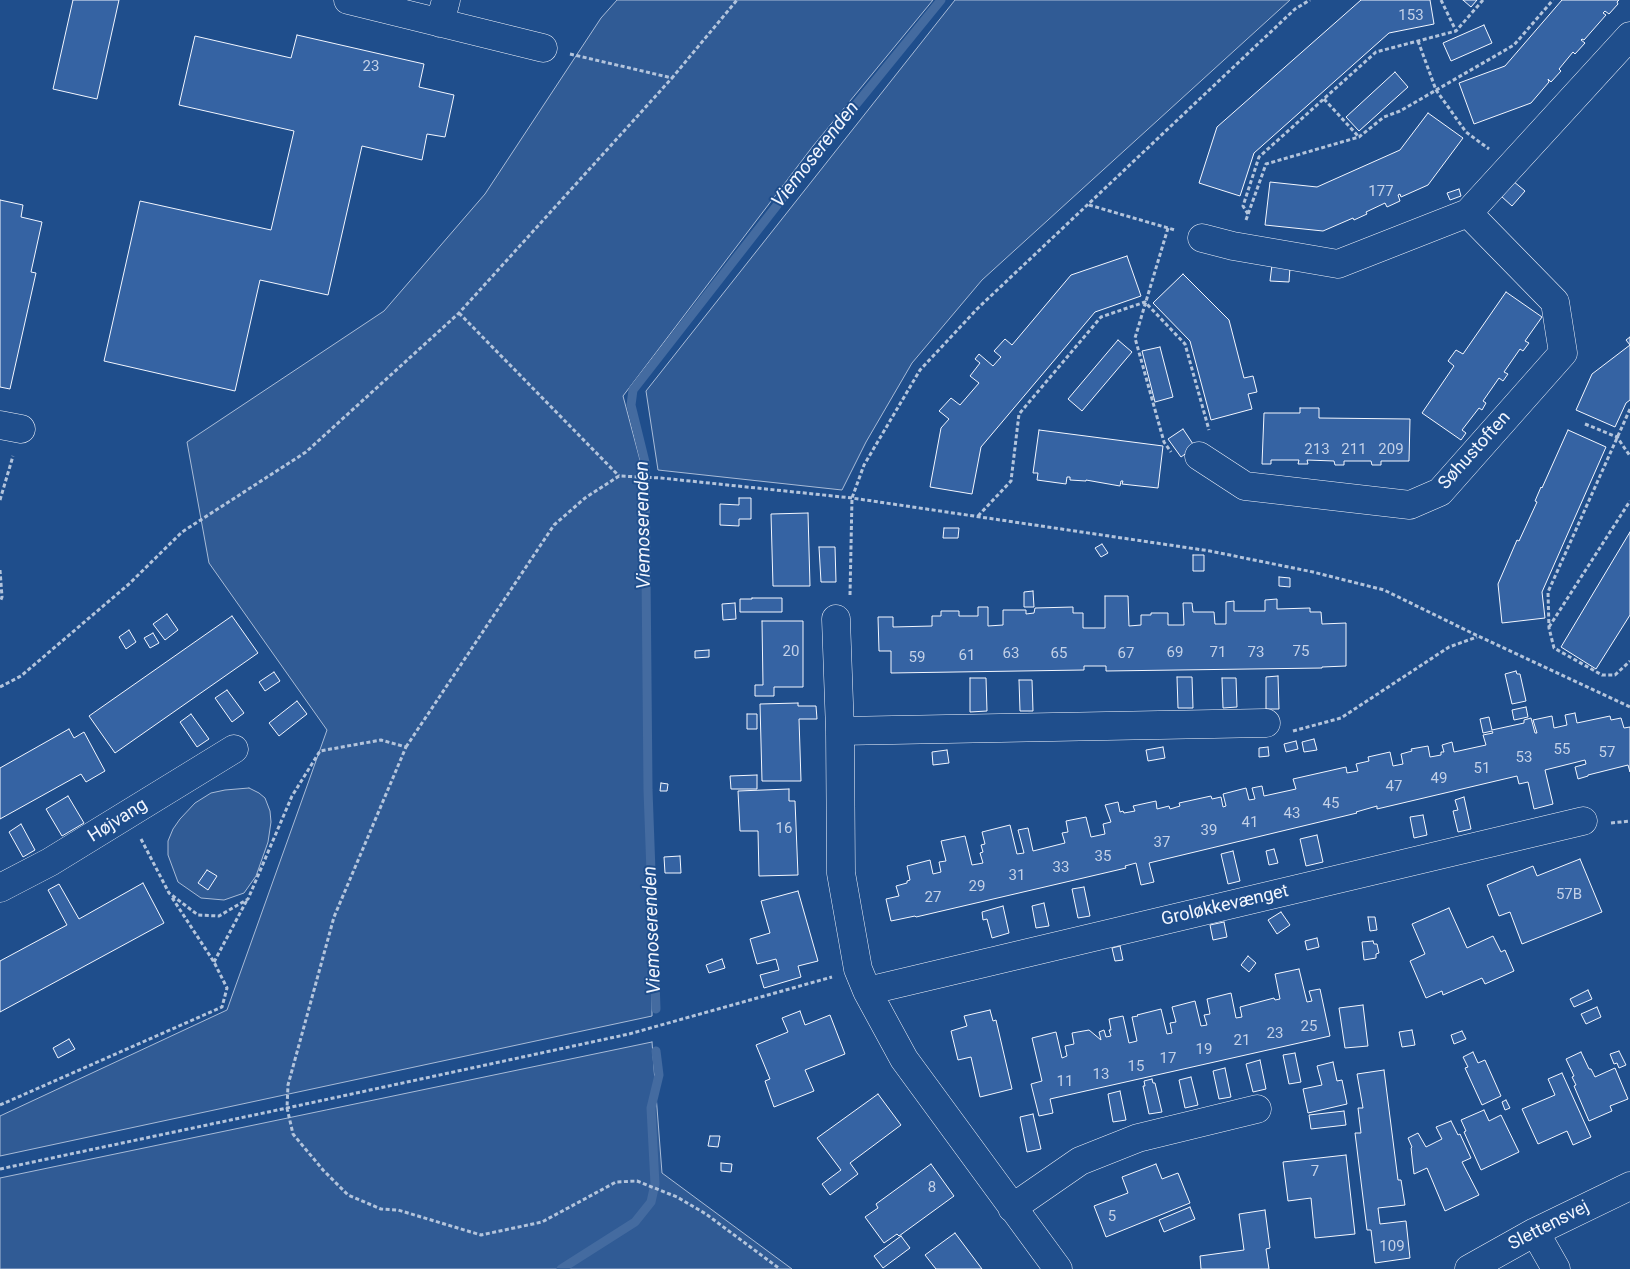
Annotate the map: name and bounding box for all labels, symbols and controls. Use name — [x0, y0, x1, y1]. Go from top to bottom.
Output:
house number: 153 — [1398, 7, 1424, 25]
house number: 23 — [363, 58, 379, 76]
water label: Viemoserenden — [768, 97, 864, 213]
house number: 177 — [1368, 183, 1394, 201]
street label: Søhustoften — [1434, 407, 1516, 495]
house number: 213 — [1304, 441, 1330, 459]
house number: 211 — [1341, 441, 1367, 459]
house number: 209 — [1378, 441, 1404, 459]
water label: Viemoserenden — [631, 461, 657, 589]
house number: 20 — [783, 643, 799, 661]
house number: 75 — [1293, 643, 1309, 661]
house number: 69 — [1167, 644, 1183, 662]
house number: 71 — [1210, 644, 1226, 662]
house number: 73 — [1248, 644, 1264, 662]
house number: 63 — [1003, 645, 1019, 663]
house number: 65 — [1051, 645, 1067, 663]
house number: 67 — [1118, 645, 1134, 663]
house number: 61 — [959, 647, 975, 665]
house number: 59 — [909, 649, 925, 667]
house number: 55 — [1554, 741, 1570, 759]
house number: 57 — [1599, 744, 1615, 762]
house number: 53 — [1516, 749, 1532, 767]
house number: 51 — [1474, 760, 1490, 778]
house number: 49 — [1431, 770, 1447, 788]
house number: 47 — [1386, 778, 1402, 796]
street label: Højvang — [84, 794, 152, 848]
house number: 45 — [1323, 795, 1339, 813]
house number: 43 — [1284, 805, 1300, 823]
house number: 41 — [1242, 814, 1258, 832]
house number: 16 — [776, 820, 792, 838]
house number: 39 — [1201, 822, 1217, 840]
house number: 37 — [1154, 834, 1170, 852]
house number: 35 — [1095, 848, 1111, 866]
house number: 33 — [1053, 859, 1069, 877]
water label: Viemoserenden — [639, 865, 667, 995]
house number: 31 — [1009, 867, 1025, 885]
house number: 29 — [969, 878, 985, 896]
street label: Groløkkevænget — [1159, 881, 1291, 931]
house number: 57B — [1556, 886, 1582, 904]
house number: 27 — [925, 889, 941, 907]
house number: 25 — [1301, 1018, 1317, 1036]
house number: 23 — [1267, 1025, 1283, 1043]
house number: 21 — [1234, 1032, 1250, 1050]
house number: 19 — [1196, 1041, 1212, 1059]
house number: 17 — [1160, 1050, 1176, 1068]
house number: 15 — [1128, 1058, 1144, 1076]
house number: 13 — [1093, 1066, 1109, 1084]
house number: 11 — [1057, 1073, 1073, 1091]
house number: 7 — [1311, 1163, 1319, 1181]
house number: 8 — [928, 1179, 936, 1197]
street label: Slettensvej — [1505, 1196, 1593, 1256]
house number: 5 — [1108, 1208, 1116, 1226]
house number: 109 — [1379, 1238, 1405, 1256]

